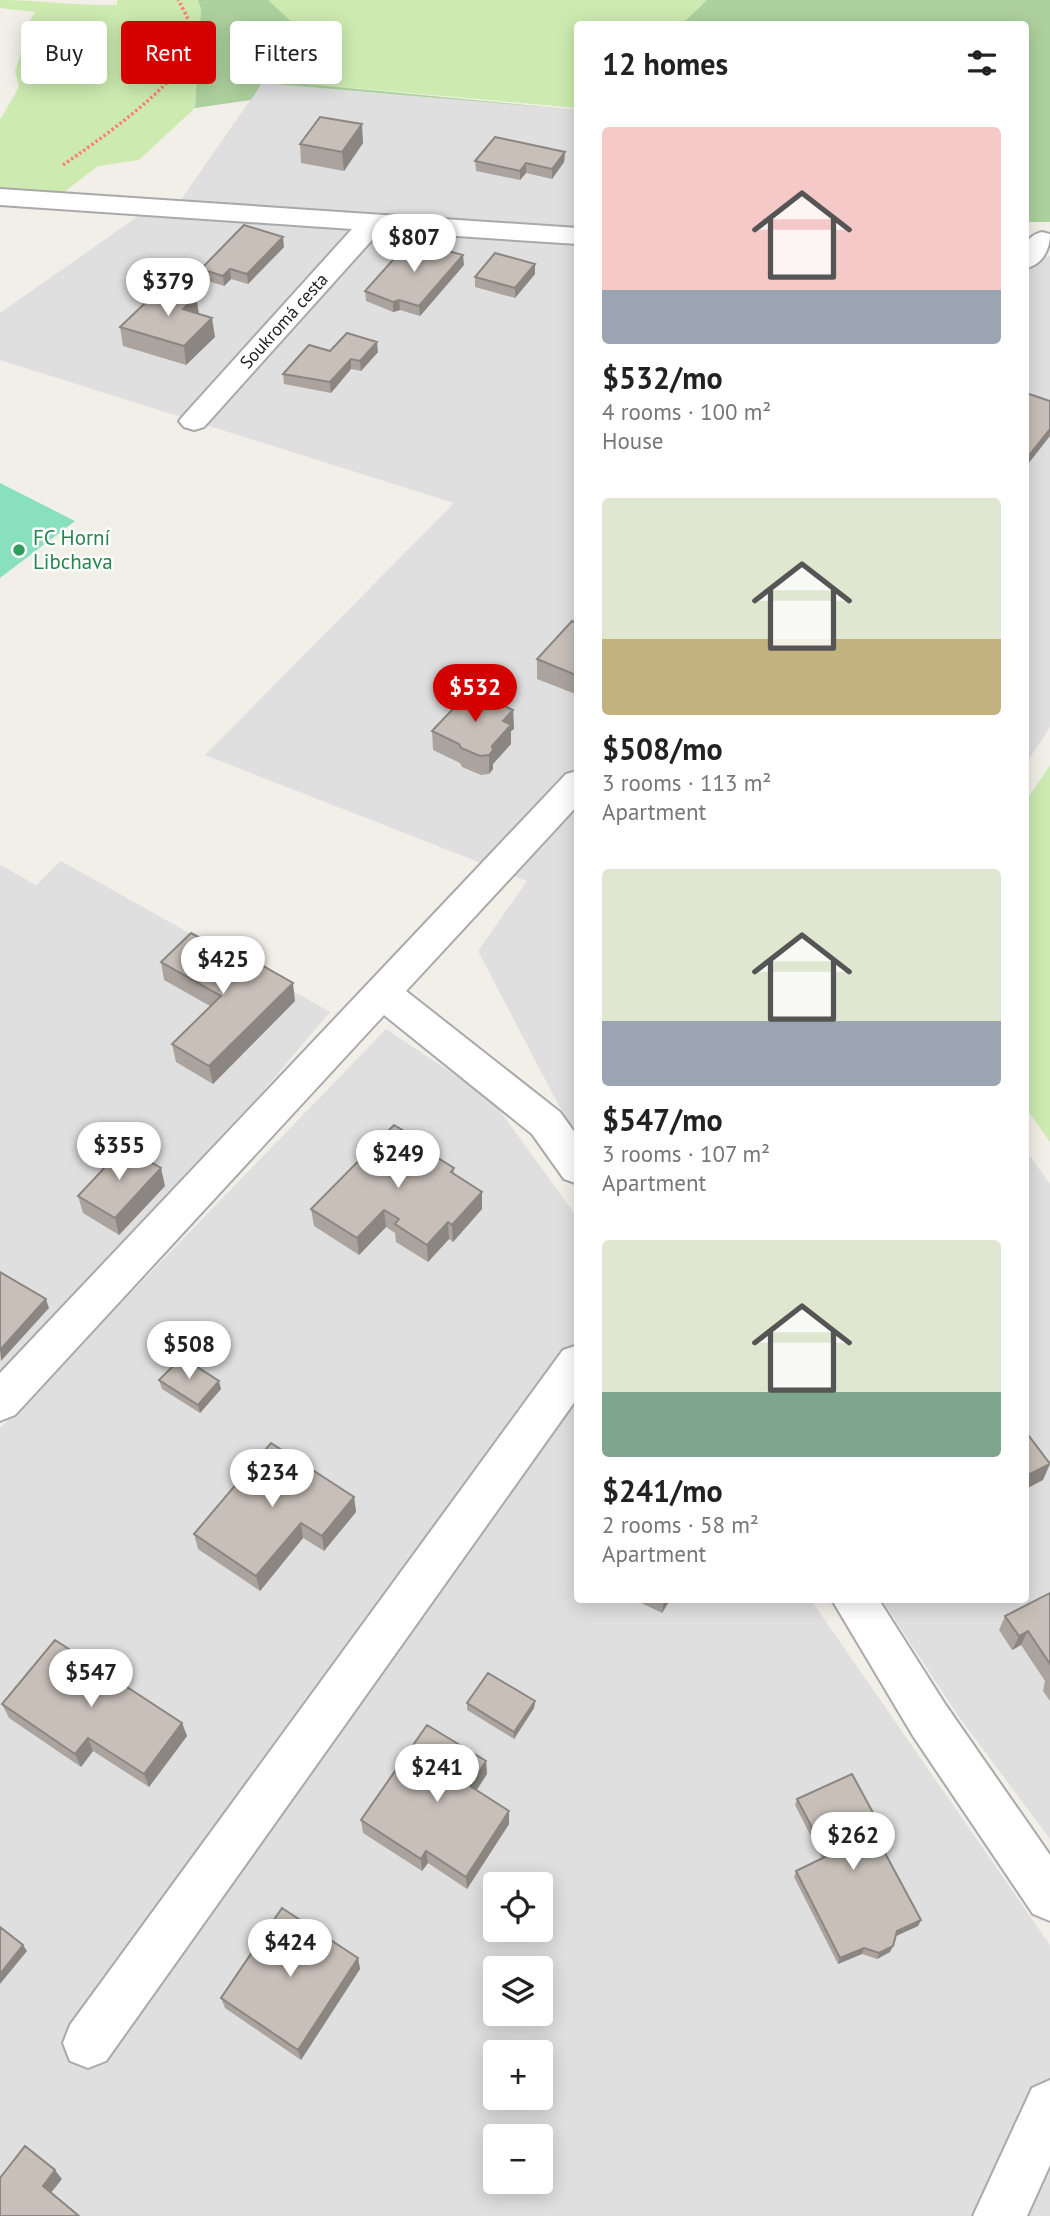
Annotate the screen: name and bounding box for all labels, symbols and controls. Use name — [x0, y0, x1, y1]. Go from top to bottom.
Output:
chip: Buy — [21, 21, 107, 84]
chip: Rent — [121, 21, 216, 84]
chip: Filters — [230, 21, 342, 84]
text: 12 homes — [602, 44, 728, 83]
icon: filters — [963, 44, 1001, 82]
icon: home — [739, 172, 865, 298]
pin: $807 — [373, 215, 455, 274]
text: $807 — [388, 222, 440, 251]
pin: $379 — [127, 258, 209, 318]
text: $379 — [142, 266, 194, 295]
street label: Soukromá cesta — [235, 268, 333, 373]
text: $532/mo — [602, 358, 723, 397]
text: 4 rooms · 100 m² — [602, 397, 771, 426]
text: House — [602, 426, 664, 455]
place label: FC Horní Libchava — [33, 524, 113, 575]
marker: FC Horní Libchava — [11, 542, 27, 558]
icon: home — [739, 543, 865, 669]
pin: $532 — [434, 664, 516, 724]
text: $532 — [449, 672, 501, 701]
text: $508/mo — [602, 729, 723, 768]
text: 3 rooms · 113 m² — [602, 768, 771, 797]
text: Apartment — [602, 797, 706, 826]
icon: home — [739, 914, 865, 1040]
pin: $425 — [182, 936, 264, 996]
text: $425 — [197, 944, 249, 973]
text: $547/mo — [602, 1100, 723, 1139]
pin: $355 — [78, 1122, 160, 1182]
text: $355 — [93, 1130, 145, 1159]
pin: $249 — [357, 1130, 439, 1190]
text: $249 — [372, 1138, 424, 1167]
text: 3 rooms · 107 m² — [602, 1139, 770, 1168]
text: Apartment — [602, 1168, 706, 1197]
icon: home — [739, 1285, 865, 1411]
pin: $508 — [148, 1322, 230, 1381]
text: $508 — [163, 1329, 215, 1358]
pin: $234 — [231, 1450, 313, 1509]
text: $234 — [246, 1457, 298, 1486]
text: $241/mo — [602, 1471, 723, 1510]
text: 2 rooms · 58 m² — [602, 1510, 759, 1539]
text: Apartment — [602, 1539, 706, 1568]
pin: $547 — [50, 1650, 132, 1709]
text: $547 — [65, 1657, 117, 1686]
pin: $241 — [396, 1744, 478, 1804]
text: $241 — [411, 1752, 463, 1781]
pin: $262 — [812, 1812, 894, 1872]
text: $262 — [827, 1820, 879, 1849]
map controls — [483, 1872, 553, 2194]
button: locate — [483, 1872, 553, 1942]
pin: $424 — [249, 1920, 331, 1979]
text: $424 — [264, 1927, 316, 1956]
button: layers — [483, 1956, 553, 2026]
button: + — [483, 2040, 553, 2110]
button: − — [483, 2124, 553, 2194]

